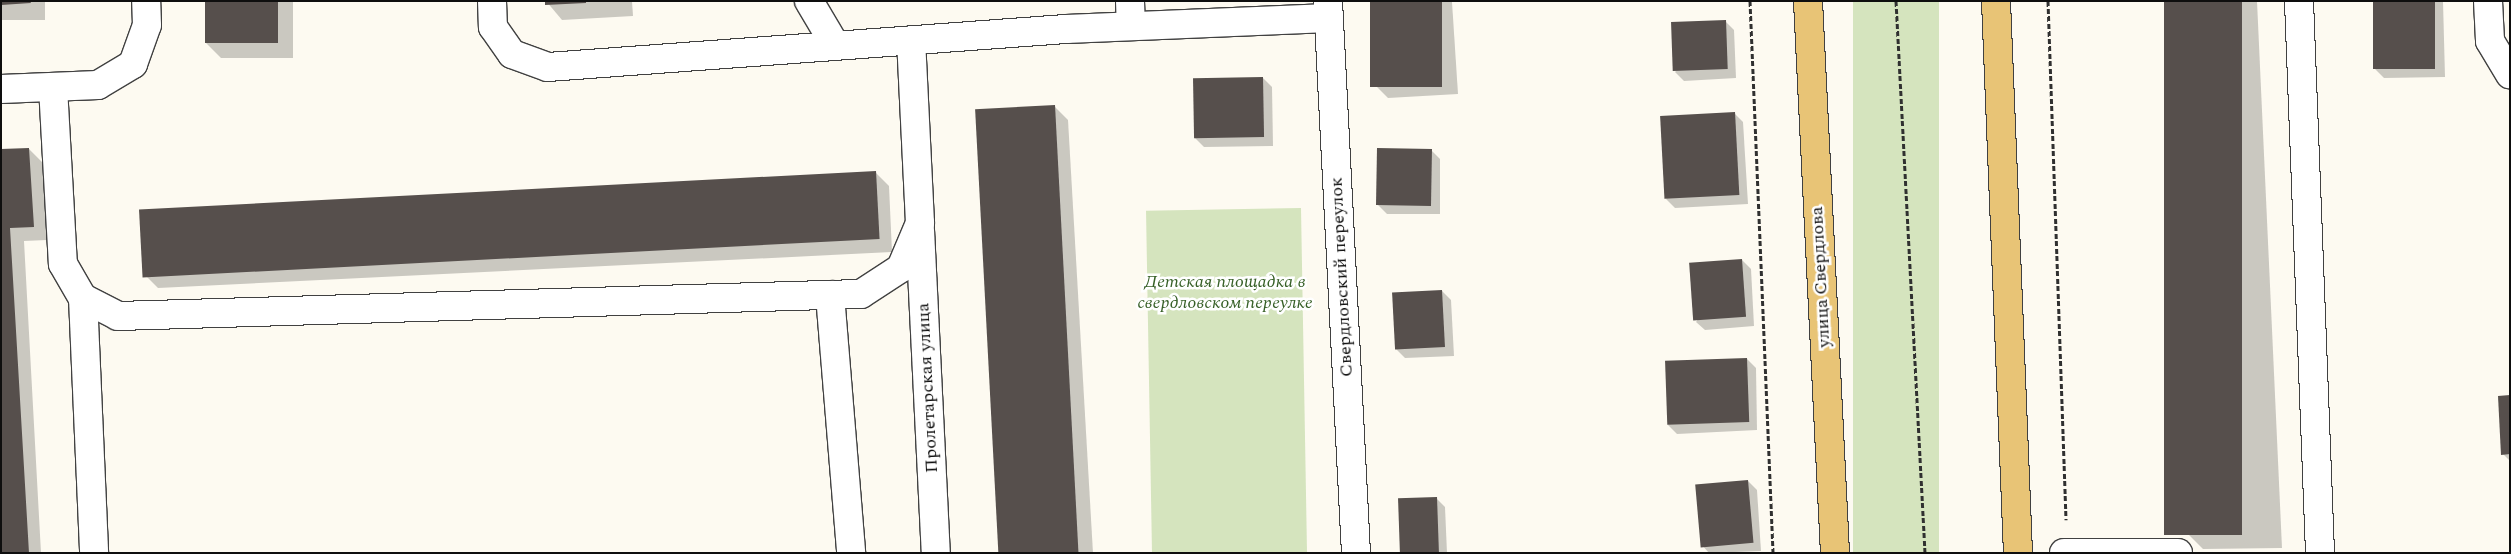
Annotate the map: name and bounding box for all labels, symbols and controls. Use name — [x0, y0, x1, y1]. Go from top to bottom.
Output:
street label: Свердловский переулок — [1326, 177, 1358, 377]
street label: улица Свердлова — [1807, 206, 1835, 348]
park label: Детская площадка в свердловском переулке — [1137, 272, 1313, 314]
street label: Пролетарская улица — [913, 302, 943, 474]

